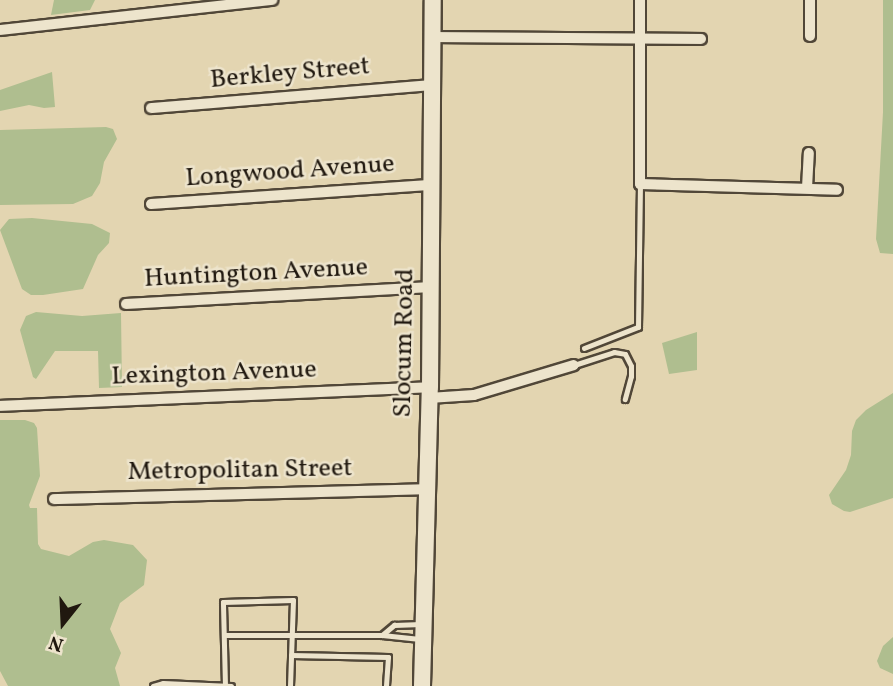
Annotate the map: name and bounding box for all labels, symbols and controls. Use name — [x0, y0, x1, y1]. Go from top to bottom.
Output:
street label: Berkley Street — [209, 51, 371, 97]
street label: Longwood Avenue — [184, 149, 396, 195]
street label: Huntington Avenue — [143, 253, 369, 295]
street label: Slocum Road — [388, 268, 422, 418]
street label: Lexington Avenue — [111, 355, 317, 393]
street label: Metropolitan Street — [127, 453, 353, 489]
north arrow — [28, 588, 98, 658]
text: N — [46, 628, 67, 657]

